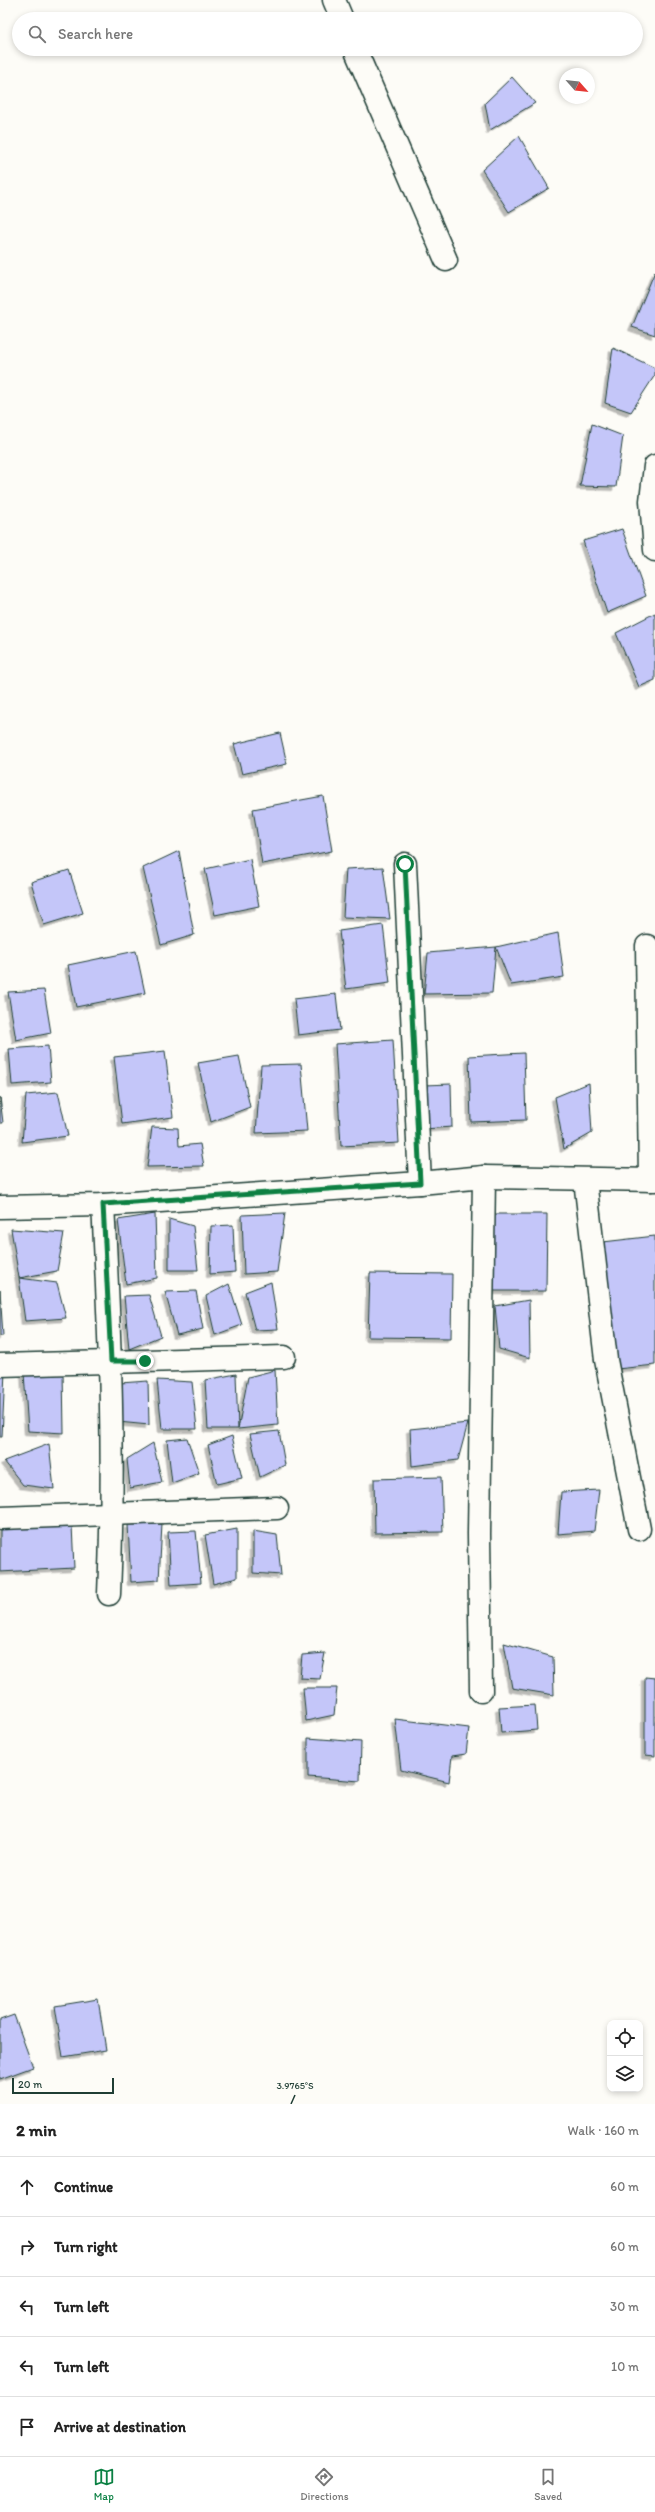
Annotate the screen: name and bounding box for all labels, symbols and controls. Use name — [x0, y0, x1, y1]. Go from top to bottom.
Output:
search box — [12, 12, 643, 56]
icon: search — [26, 23, 48, 45]
text: Search here — [58, 25, 133, 43]
north arrow — [559, 68, 595, 104]
route start — [396, 855, 414, 873]
route end — [136, 1352, 154, 1370]
map controls — [607, 2020, 643, 2092]
button: locate — [607, 2020, 643, 2056]
button: layers — [607, 2056, 643, 2092]
scale bar — [12, 2076, 114, 2095]
text: 20 m — [18, 2078, 42, 2091]
text: 3.9765°S — [276, 2079, 314, 2092]
text: 2 min — [16, 2120, 56, 2140]
text: Walk · 160 m — [568, 2123, 639, 2138]
icon: ahead — [16, 2176, 38, 2198]
text: Continue — [54, 2178, 113, 2196]
text: 60 m — [610, 2179, 639, 2194]
icon: right — [16, 2236, 38, 2258]
text: Turn right — [54, 2238, 118, 2256]
text: 60 m — [610, 2239, 639, 2254]
icon: left — [16, 2296, 38, 2318]
text: Turn left — [54, 2298, 109, 2316]
text: 30 m — [610, 2299, 639, 2314]
icon: left — [16, 2356, 38, 2378]
text: Turn left — [54, 2358, 109, 2376]
text: 10 m — [611, 2359, 639, 2374]
icon: arrive — [16, 2416, 38, 2438]
text: Arrive at destination — [54, 2418, 186, 2436]
tab: Map — [93, 2466, 115, 2503]
tab: Directions — [300, 2466, 349, 2503]
tab: Saved — [534, 2466, 562, 2503]

